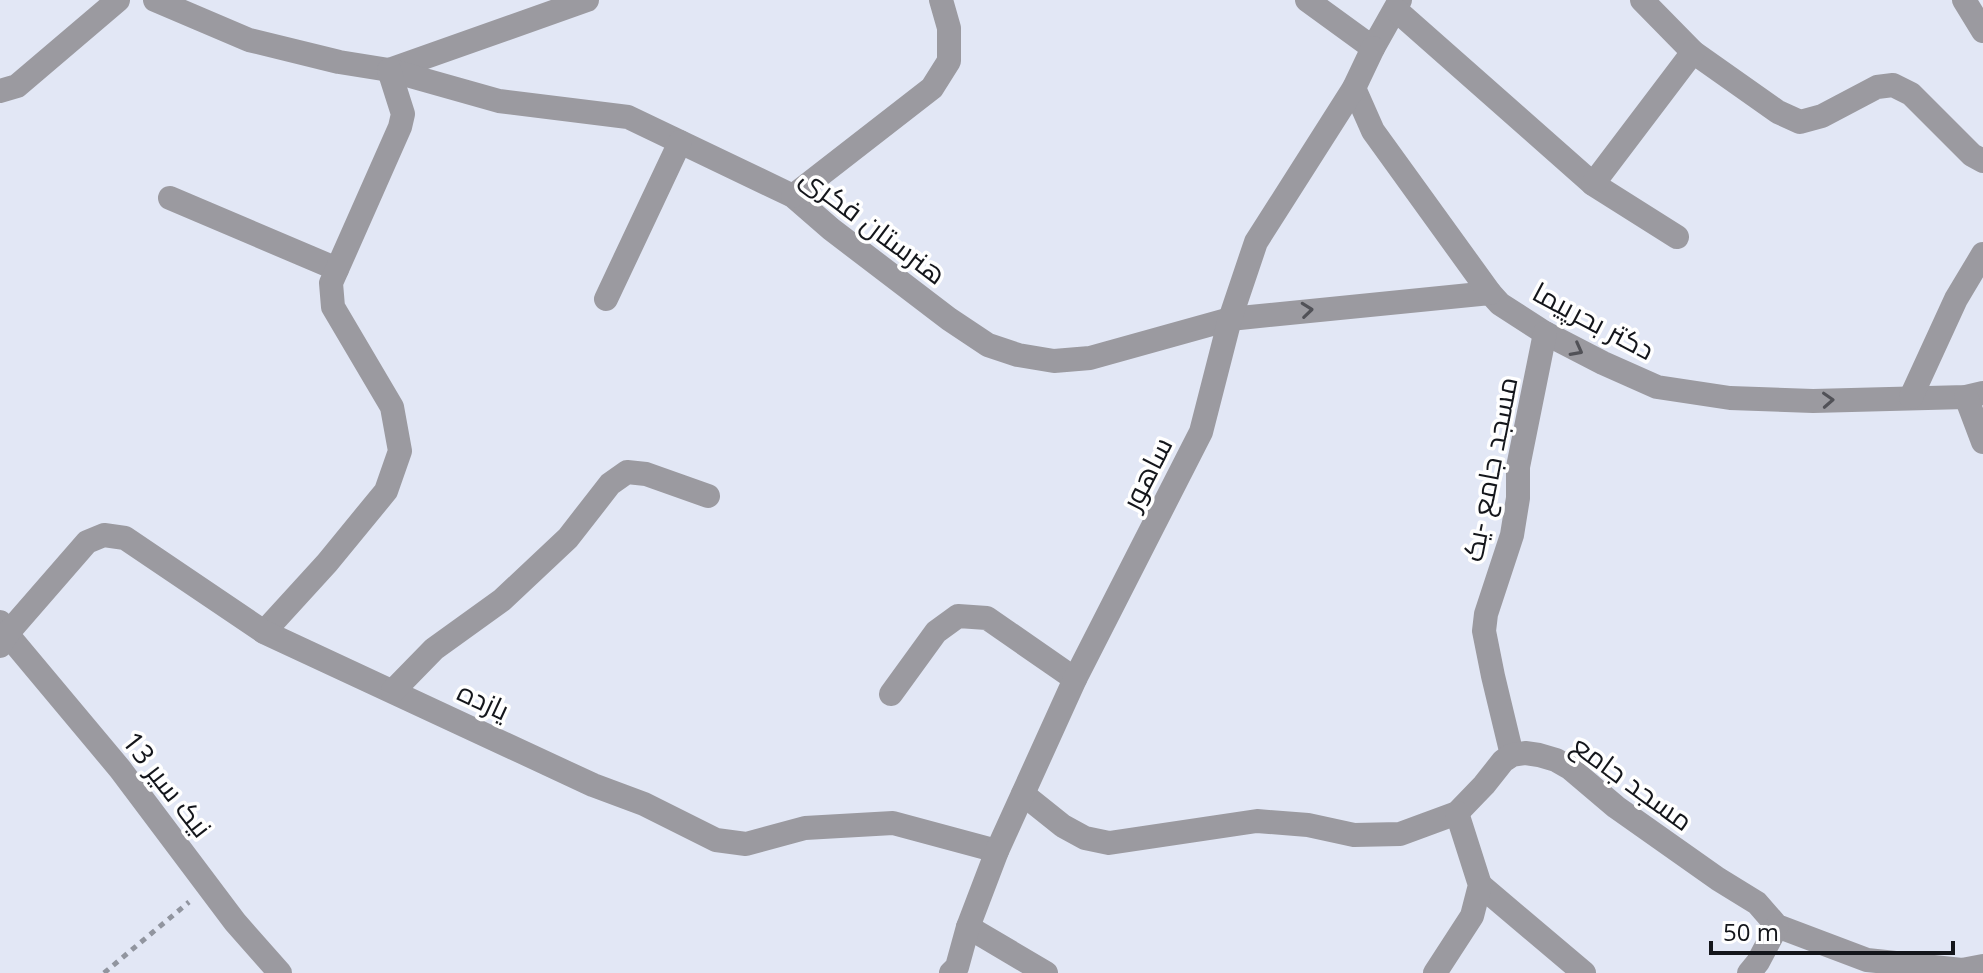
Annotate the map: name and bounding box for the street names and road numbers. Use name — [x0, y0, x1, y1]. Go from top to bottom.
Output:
street label: هنرستان فکری — [793, 158, 955, 292]
street label: دکتر بحرپیما — [1526, 272, 1662, 369]
street label: مسجد جامع -یک — [1452, 373, 1527, 565]
street label: ساهور — [1111, 430, 1180, 518]
street label: یازده — [452, 672, 517, 729]
street label: نیک سیر 13 — [115, 723, 221, 845]
street label: مسجد جامع — [1564, 725, 1701, 840]

